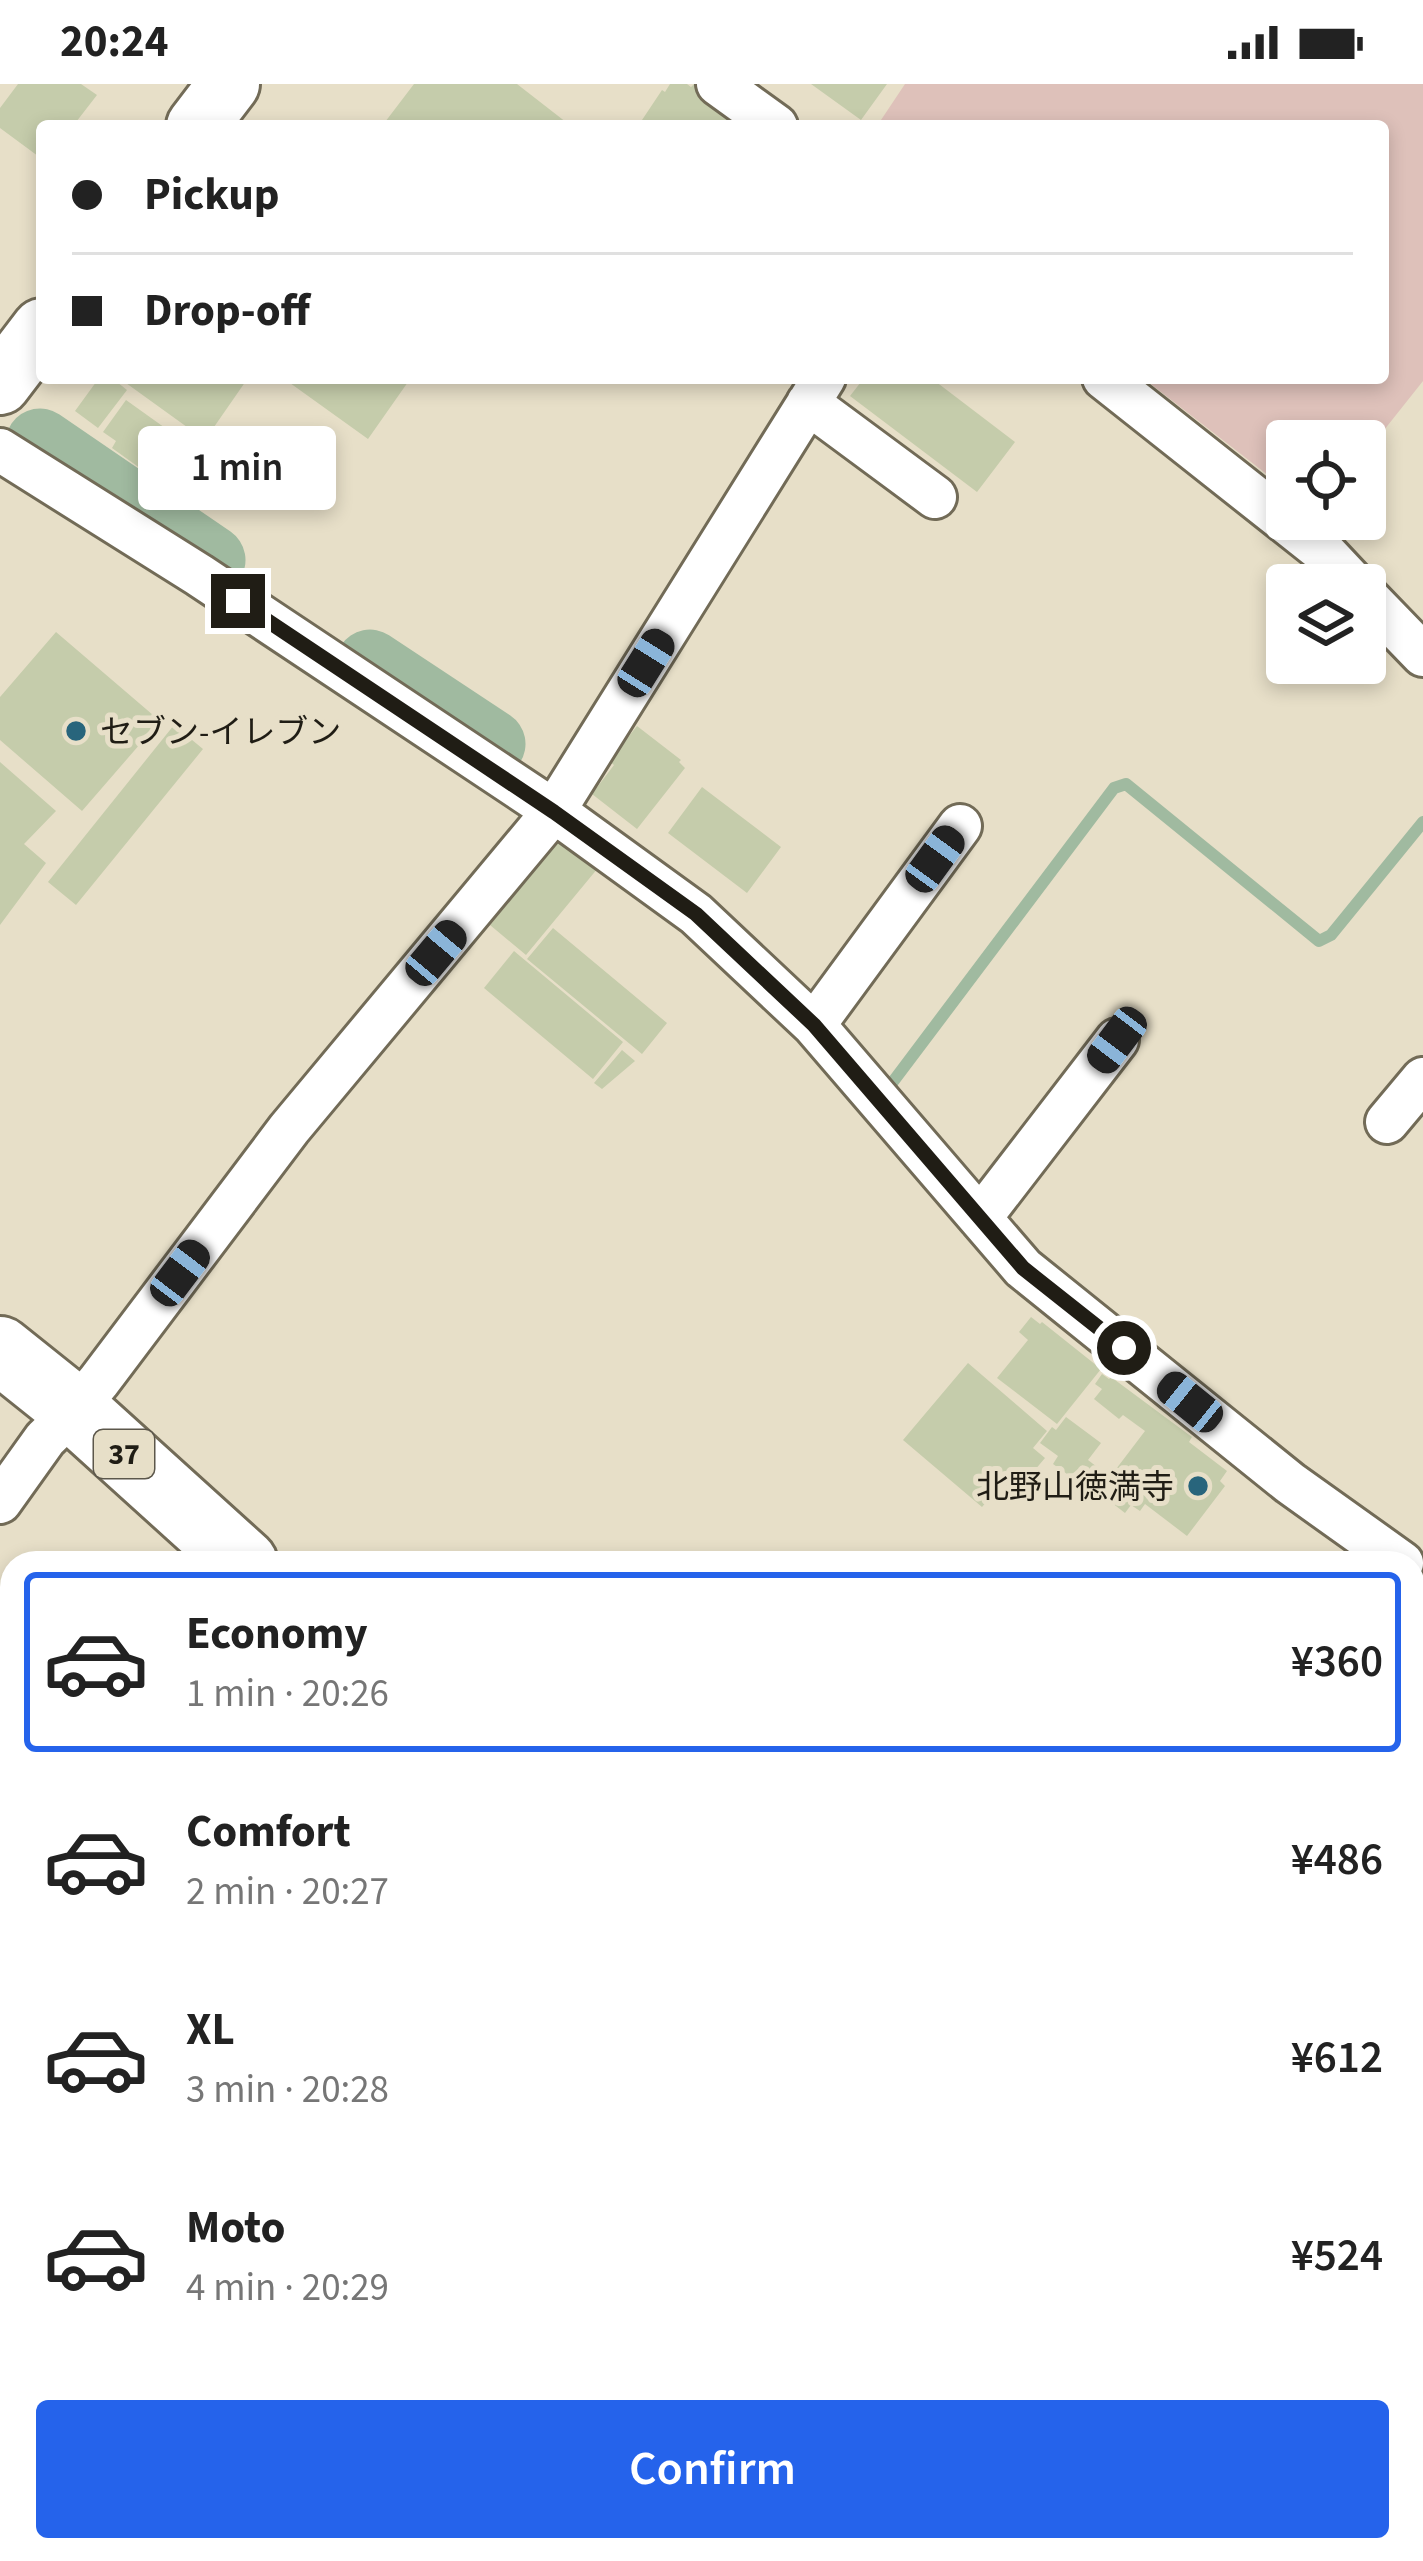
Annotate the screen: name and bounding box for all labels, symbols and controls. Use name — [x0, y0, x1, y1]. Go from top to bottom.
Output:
text: 20:24 — [60, 10, 169, 74]
text: Pickup — [144, 163, 280, 227]
text: Drop-off — [144, 279, 310, 343]
map controls — [1266, 420, 1386, 684]
button: locate — [1266, 420, 1386, 540]
callout: 1 min — [139, 427, 337, 511]
text: 1 min — [191, 440, 283, 496]
button: layers — [1266, 564, 1386, 684]
route end — [211, 574, 265, 628]
car — [612, 623, 680, 703]
place label: セブン-イレブン — [100, 709, 341, 756]
marker: セブン-イレブン — [63, 718, 89, 744]
car — [899, 819, 971, 899]
car — [399, 914, 473, 992]
car — [1081, 1000, 1153, 1080]
car — [144, 1233, 216, 1313]
route start — [1097, 1321, 1151, 1375]
car — [1151, 1365, 1229, 1439]
road number: 37 — [94, 1430, 154, 1478]
place label: 北野山徳満寺 — [976, 1464, 1174, 1511]
marker: 北野山徳満寺 — [1185, 1473, 1211, 1499]
text: Economy — [186, 1602, 368, 1666]
icon: car — [42, 1608, 150, 1716]
text: ¥360 — [1291, 1630, 1383, 1694]
text: 1 min · 20:26 — [186, 1666, 389, 1722]
text: Comfort — [186, 1800, 351, 1864]
icon: car — [42, 1806, 150, 1914]
text: ¥486 — [1291, 1828, 1383, 1892]
text: 2 min · 20:27 — [186, 1864, 389, 1920]
text: XL — [186, 1998, 235, 2062]
icon: car — [42, 2004, 150, 2112]
text: ¥612 — [1291, 2026, 1383, 2090]
text: 3 min · 20:28 — [186, 2062, 389, 2118]
text: Moto — [186, 2196, 285, 2260]
icon: car — [42, 2202, 150, 2310]
text: ¥524 — [1291, 2224, 1383, 2288]
text: 4 min · 20:29 — [186, 2260, 389, 2316]
button: Confirm — [36, 2400, 1389, 2538]

